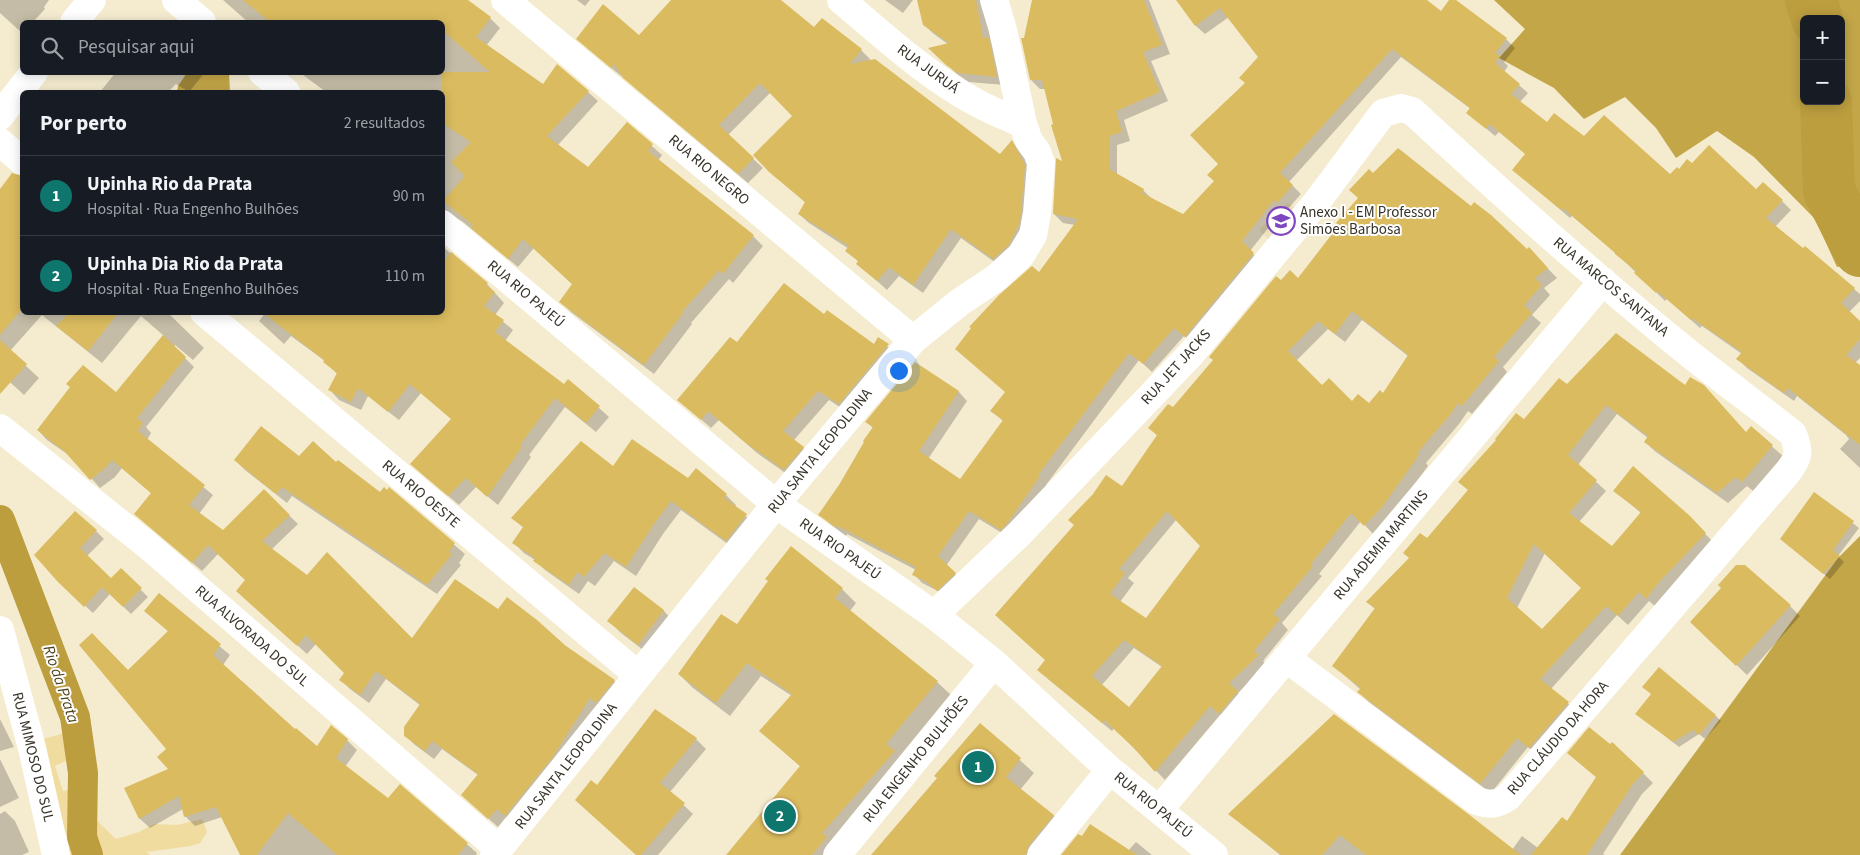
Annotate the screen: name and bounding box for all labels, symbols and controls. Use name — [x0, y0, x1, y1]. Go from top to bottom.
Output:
map controls — [1800, 15, 1845, 105]
button: + — [1800, 15, 1845, 60]
search box — [20, 20, 445, 75]
icon: search — [38, 34, 66, 62]
text: Pesquisar aqui — [78, 34, 194, 61]
street label: RUA JURUÁ — [893, 39, 964, 99]
button: − — [1800, 60, 1845, 105]
text: Por perto — [40, 108, 127, 138]
text: 2 resultados — [344, 112, 425, 134]
street label: RUA RIO NEGRO — [664, 130, 754, 210]
text: Upinha Rio da Prata — [87, 171, 252, 198]
text: 1 — [52, 185, 60, 207]
text: 90 m — [393, 185, 425, 207]
text: Hospital · Rua Engenho Bulhões — [87, 198, 299, 220]
place label: Anexo I - EM Professor Simões Barbosa — [1300, 202, 1438, 240]
school or university icon: Anexo I - EM Professor Simões Barbosa — [1266, 206, 1296, 236]
street label: RUA MARCOS SANTANA — [1549, 232, 1674, 342]
text: Upinha Dia Rio da Prata — [87, 251, 283, 278]
street label: RUA RIO PAJEÚ — [483, 255, 569, 333]
text: 2 — [52, 265, 60, 287]
text: 110 m — [385, 265, 425, 287]
text: Hospital · Rua Engenho Bulhões — [87, 278, 299, 300]
street label: RUA JET JACKS — [1136, 324, 1216, 410]
your location — [886, 358, 912, 384]
street label: RUA SANTA LEOPOLDINA — [763, 383, 878, 518]
street label: RUA RIO OESTE — [377, 455, 465, 533]
street label: RUA ADEMIR MARTINS — [1329, 485, 1433, 605]
street label: RUA RIO PAJEÚ — [795, 513, 885, 585]
street label: RUA ALVORADA DO SUL — [190, 581, 314, 691]
water label: Rio da Prata — [37, 642, 85, 726]
street label: RUA CLÁUDIO DA HORA — [1502, 676, 1614, 800]
street label: RUA MIMOSO DO SUL — [7, 690, 59, 824]
street label: RUA ENGENHO BULHÕES — [858, 691, 974, 827]
street label: RUA SANTA LEOPOLDINA — [510, 698, 623, 834]
pin: 1 — [962, 748, 994, 786]
street label: RUA RIO PAJEÚ — [1109, 767, 1197, 843]
pin: 2 — [764, 797, 796, 835]

